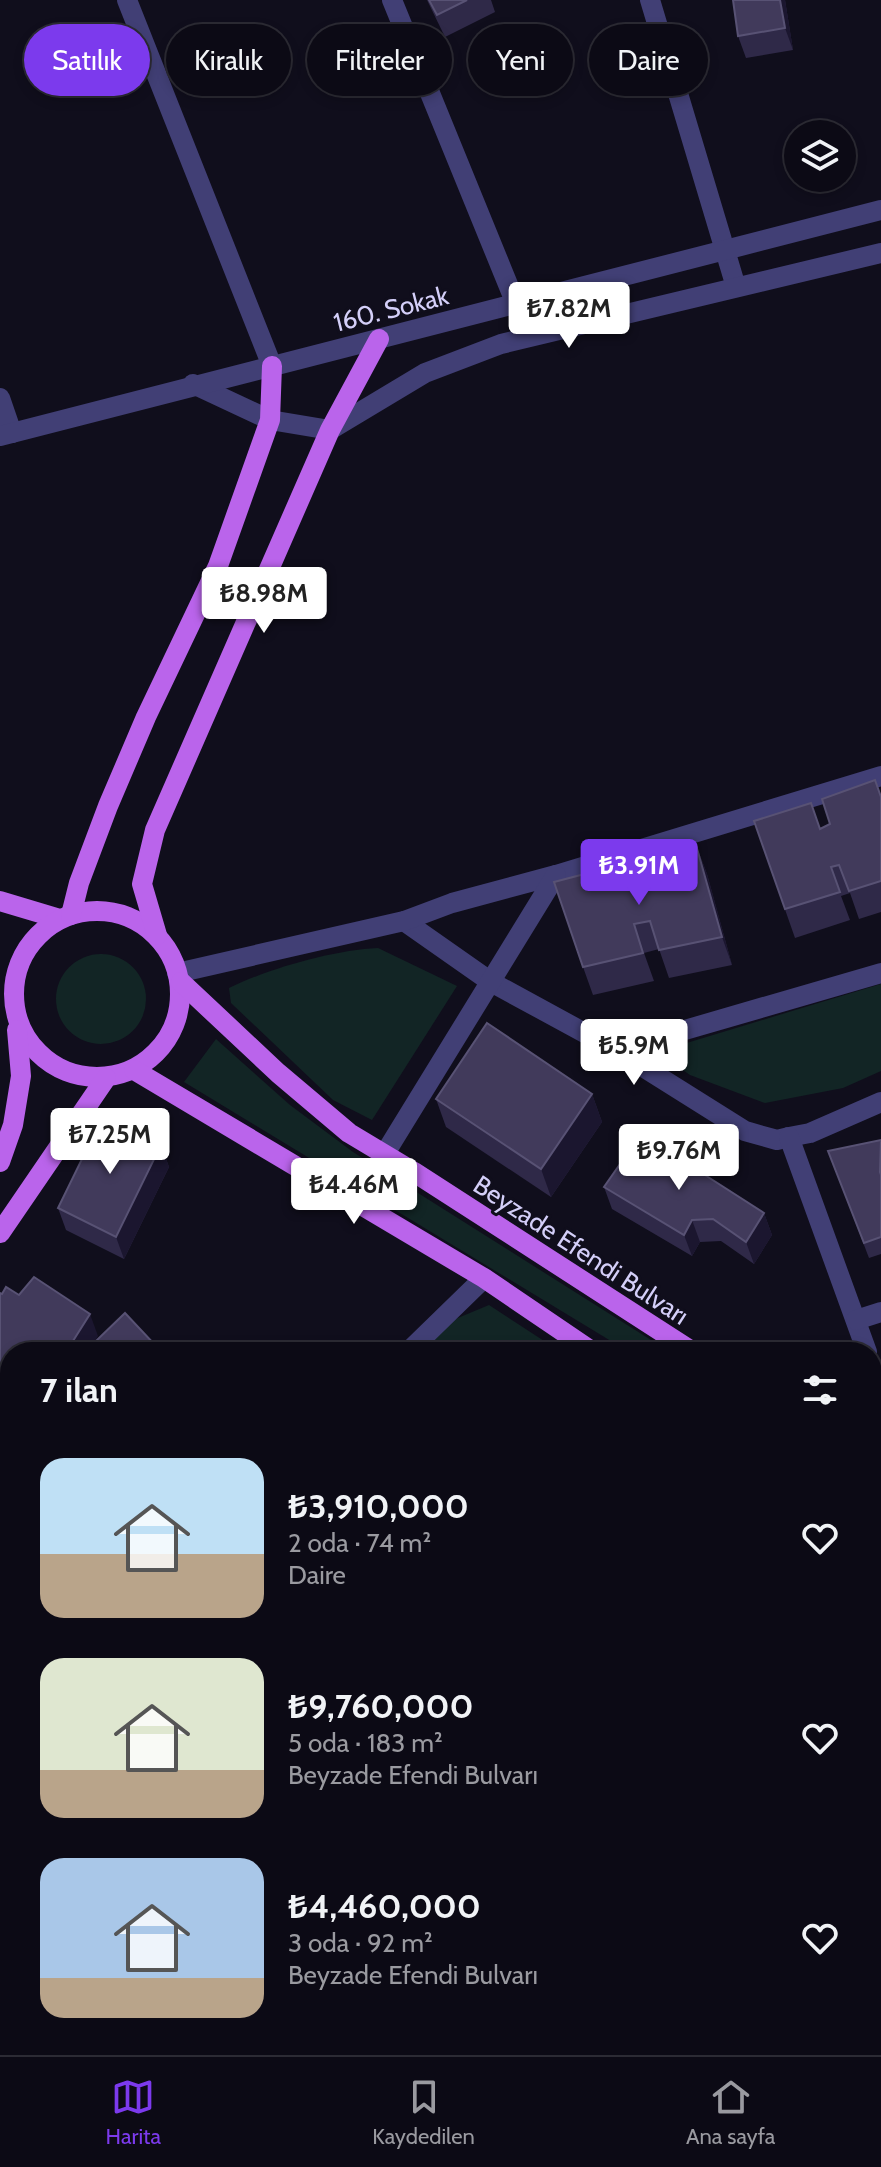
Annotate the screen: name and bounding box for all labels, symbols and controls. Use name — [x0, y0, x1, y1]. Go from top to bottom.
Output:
chip: Satılık — [24, 24, 150, 96]
chip: Kiralık — [166, 24, 291, 96]
chip: Filtreler — [307, 24, 452, 96]
chip: Yeni — [468, 24, 573, 96]
chip: Daire — [589, 24, 708, 96]
map controls — [784, 120, 856, 192]
button: layers — [784, 120, 856, 192]
street label: 160. Sokak — [330, 279, 452, 339]
pin: ₺7.82M — [504, 282, 634, 350]
text: ₺7.82M — [527, 292, 611, 324]
pin: ₺8.98M — [199, 567, 329, 635]
text: ₺8.98M — [220, 577, 308, 609]
pin: ₺3.91M — [574, 839, 704, 907]
text: ₺3.91M — [599, 849, 679, 881]
pin: ₺5.9M — [578, 1019, 690, 1087]
text: ₺5.9M — [599, 1029, 669, 1061]
pin: ₺7.25M — [45, 1108, 175, 1176]
text: ₺7.25M — [69, 1118, 151, 1150]
pin: ₺9.76M — [614, 1124, 744, 1192]
text: ₺9.76M — [637, 1134, 721, 1166]
pin: ₺4.46M — [289, 1158, 419, 1226]
text: ₺4.46M — [309, 1168, 399, 1200]
street label: Beyzade Efendi Bulvarı — [467, 1168, 695, 1332]
icon: filters — [798, 1368, 842, 1412]
text: 7 ilan — [40, 1369, 118, 1411]
text: ₺3,910,000 — [288, 1485, 469, 1527]
icon: home — [104, 1490, 200, 1586]
icon: heart — [798, 1516, 842, 1560]
text: 2 oda · 74 m² — [288, 1527, 431, 1559]
text: Daire — [288, 1559, 346, 1591]
text: ₺9,760,000 — [288, 1685, 474, 1727]
icon: home — [104, 1690, 200, 1786]
icon: heart — [798, 1716, 842, 1760]
text: 5 oda · 183 m² — [288, 1727, 443, 1759]
text: Beyzade Efendi Bulvarı — [288, 1759, 538, 1791]
text: ₺4,460,000 — [288, 1885, 481, 1927]
icon: home — [104, 1890, 200, 1986]
icon: heart — [798, 1916, 842, 1960]
text: 3 oda · 92 m² — [288, 1927, 433, 1959]
text: Beyzade Efendi Bulvarı — [288, 1959, 538, 1991]
tab: Harita — [106, 2075, 161, 2150]
tab: Kaydedilen — [372, 2075, 475, 2150]
tab: Ana sayfa — [686, 2075, 775, 2150]

